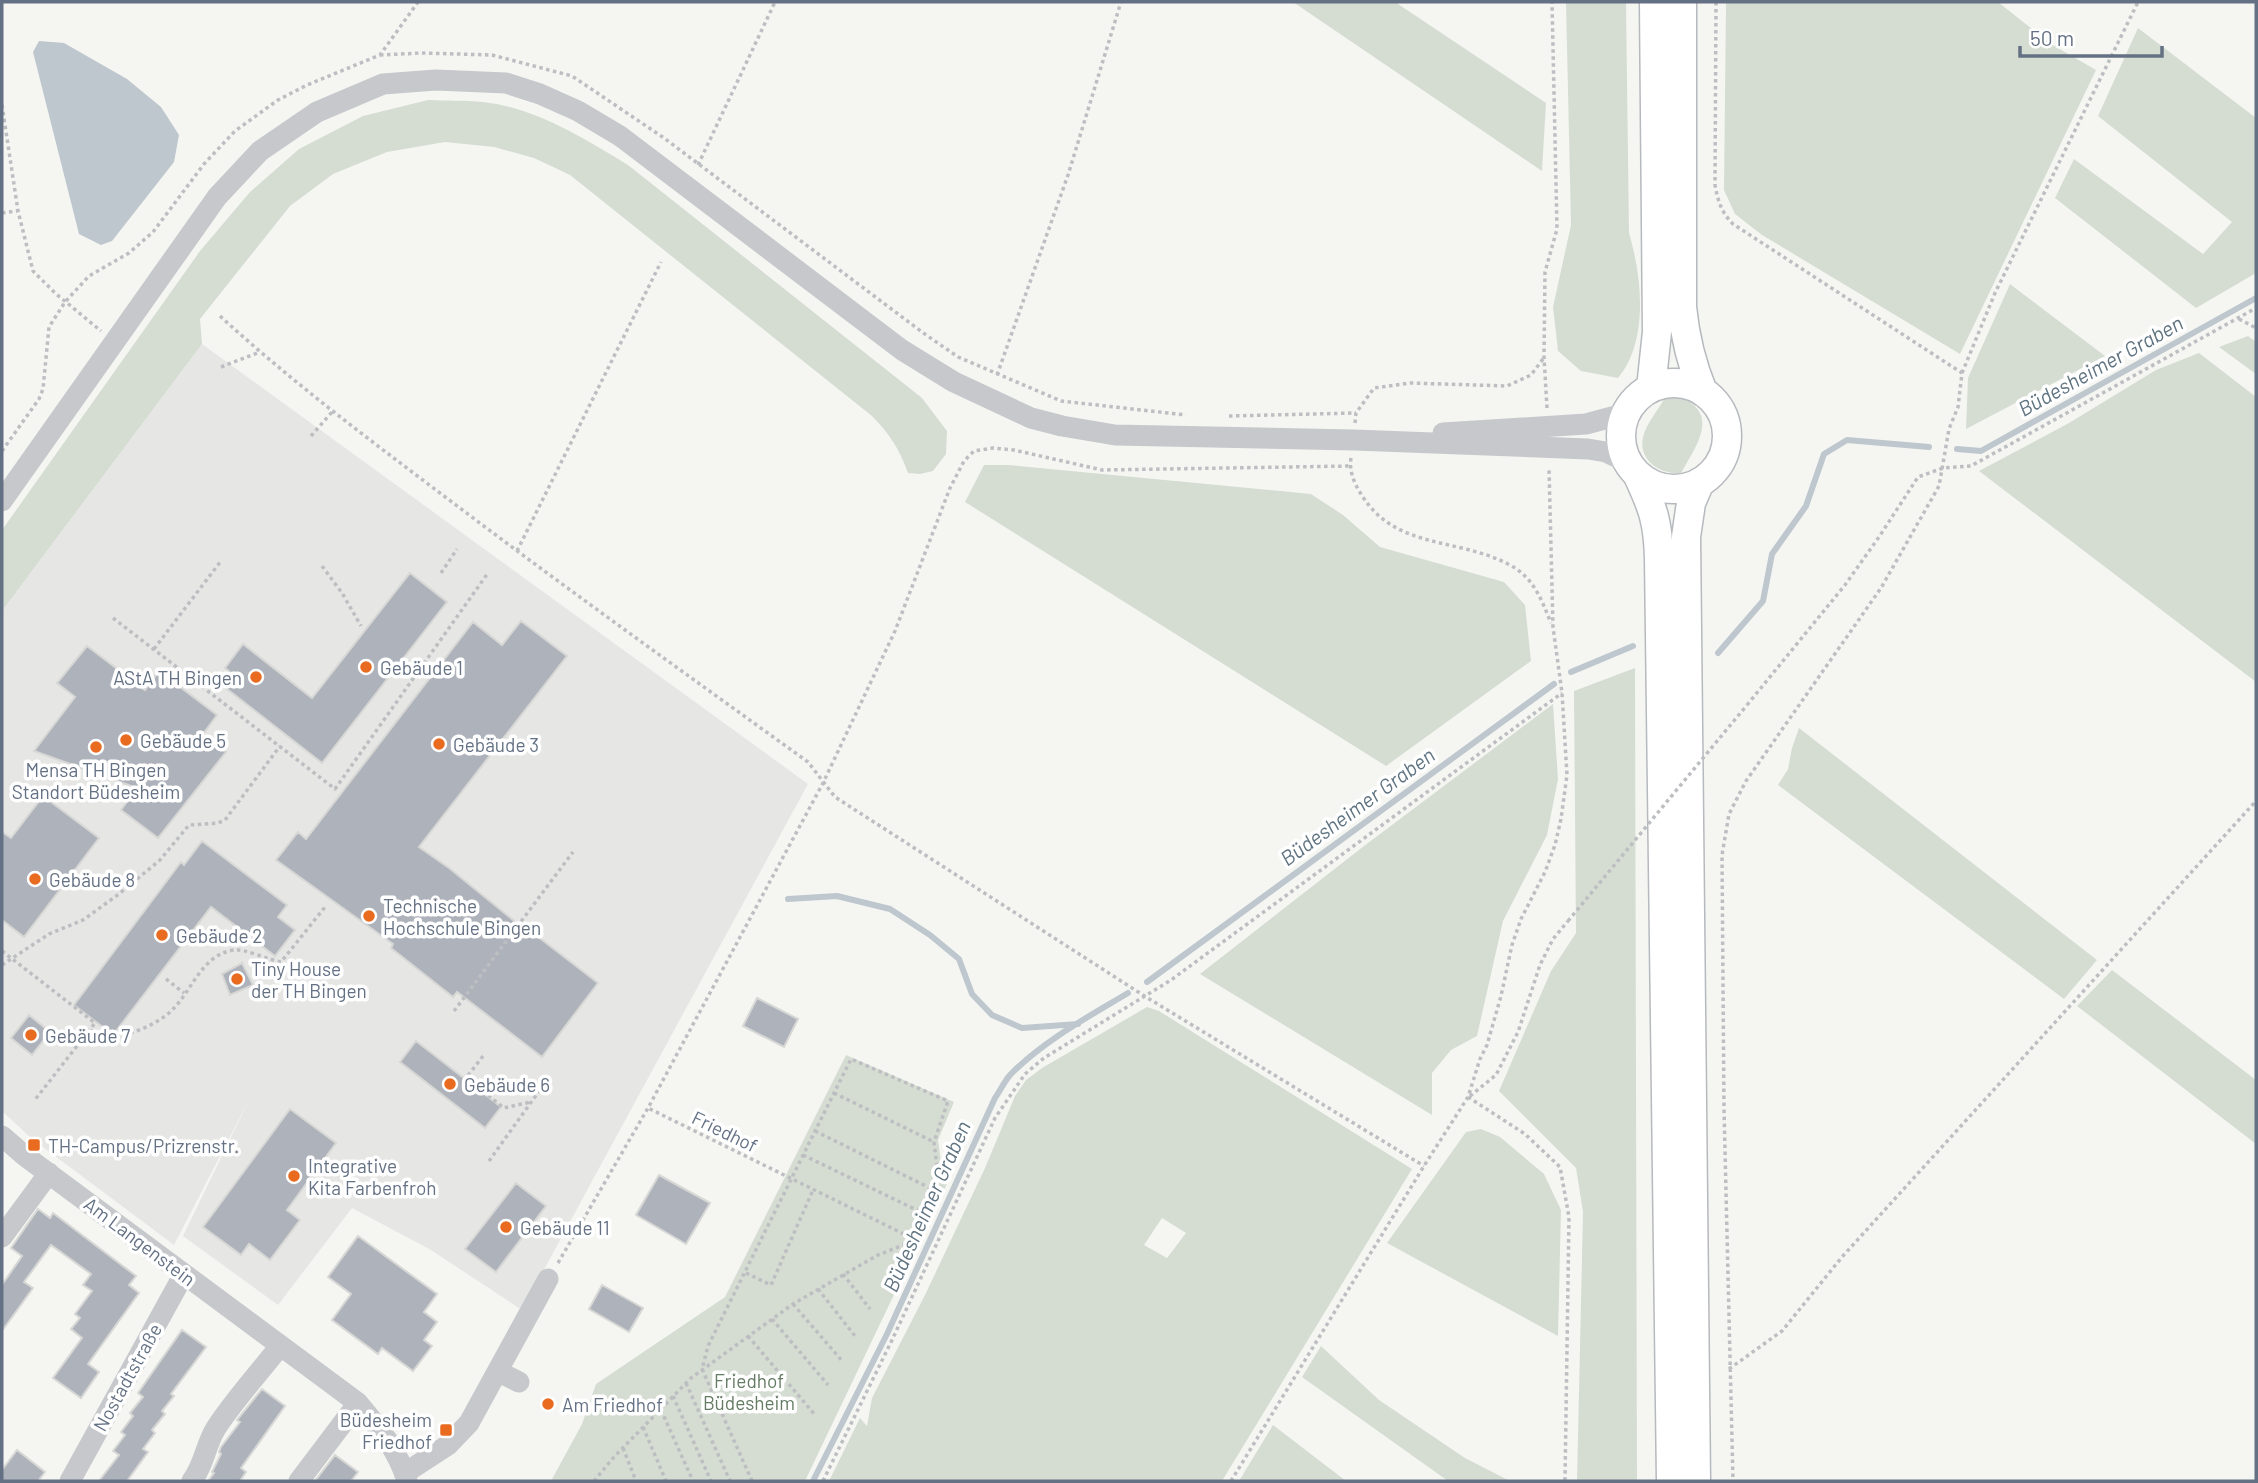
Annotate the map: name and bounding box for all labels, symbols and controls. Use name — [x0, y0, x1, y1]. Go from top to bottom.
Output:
scale bar — [2020, 14, 2162, 58]
text: 50 m — [2030, 25, 2074, 50]
water label: Büdesheimer Graben — [2013, 309, 2187, 421]
place label: Gebäude 1 — [380, 656, 463, 679]
marker: Gebäude 1 — [358, 659, 374, 675]
place label: AStA TH Bingen — [113, 666, 242, 689]
marker: AStA TH Bingen — [248, 669, 264, 685]
place label: Gebäude 5 — [140, 729, 226, 752]
marker: Gebäude 5 — [118, 732, 134, 748]
place label: Gebäude 3 — [453, 733, 539, 756]
marker: Gebäude 3 — [431, 736, 447, 752]
marker: Mensa TH Bingen Standort Büdesheim — [88, 739, 104, 755]
water label: Büdesheimer Graben — [1275, 742, 1439, 870]
place label: Mensa TH Bingen Standort Büdesheim — [12, 758, 180, 803]
place label: Gebäude 8 — [49, 868, 135, 891]
marker: Gebäude 8 — [27, 871, 43, 887]
place label: Technische Hochschule Bingen — [383, 894, 541, 939]
marker: Technische Hochschule Bingen — [361, 908, 377, 924]
place label: Gebäude 2 — [176, 924, 263, 947]
marker: Gebäude 2 — [154, 927, 170, 943]
place label: Tiny House der TH Bingen — [251, 957, 367, 1002]
marker: Tiny House der TH Bingen — [229, 971, 245, 987]
place label: Gebäude 7 — [45, 1024, 130, 1047]
marker: Gebäude 7 — [23, 1027, 39, 1043]
place label: Gebäude 6 — [464, 1073, 550, 1096]
marker: Gebäude 6 — [442, 1076, 458, 1092]
street label: Friedhof — [689, 1105, 761, 1157]
water label: Büdesheimer Graben — [877, 1117, 975, 1295]
place label: TH-Campus/Prizrenstr. — [48, 1134, 239, 1157]
marker: TH-Campus/Prizrenstr. — [26, 1137, 42, 1153]
place label: Integrative Kita Farbenfroh — [308, 1154, 436, 1199]
marker: Integrative Kita Farbenfroh — [286, 1168, 302, 1184]
street label: Am Langenstein — [80, 1192, 200, 1290]
place label: Gebäude 11 — [520, 1216, 610, 1239]
marker: Gebäude 11 — [498, 1219, 514, 1235]
street label: Nostadtstraße — [88, 1319, 166, 1435]
park label: Friedhof Büdesheim — [703, 1369, 795, 1414]
place label: Am Friedhof — [562, 1393, 663, 1416]
marker: Am Friedhof — [540, 1396, 556, 1412]
place label: Büdesheim Friedhof — [340, 1408, 432, 1453]
marker: Büdesheim Friedhof — [438, 1422, 454, 1438]

